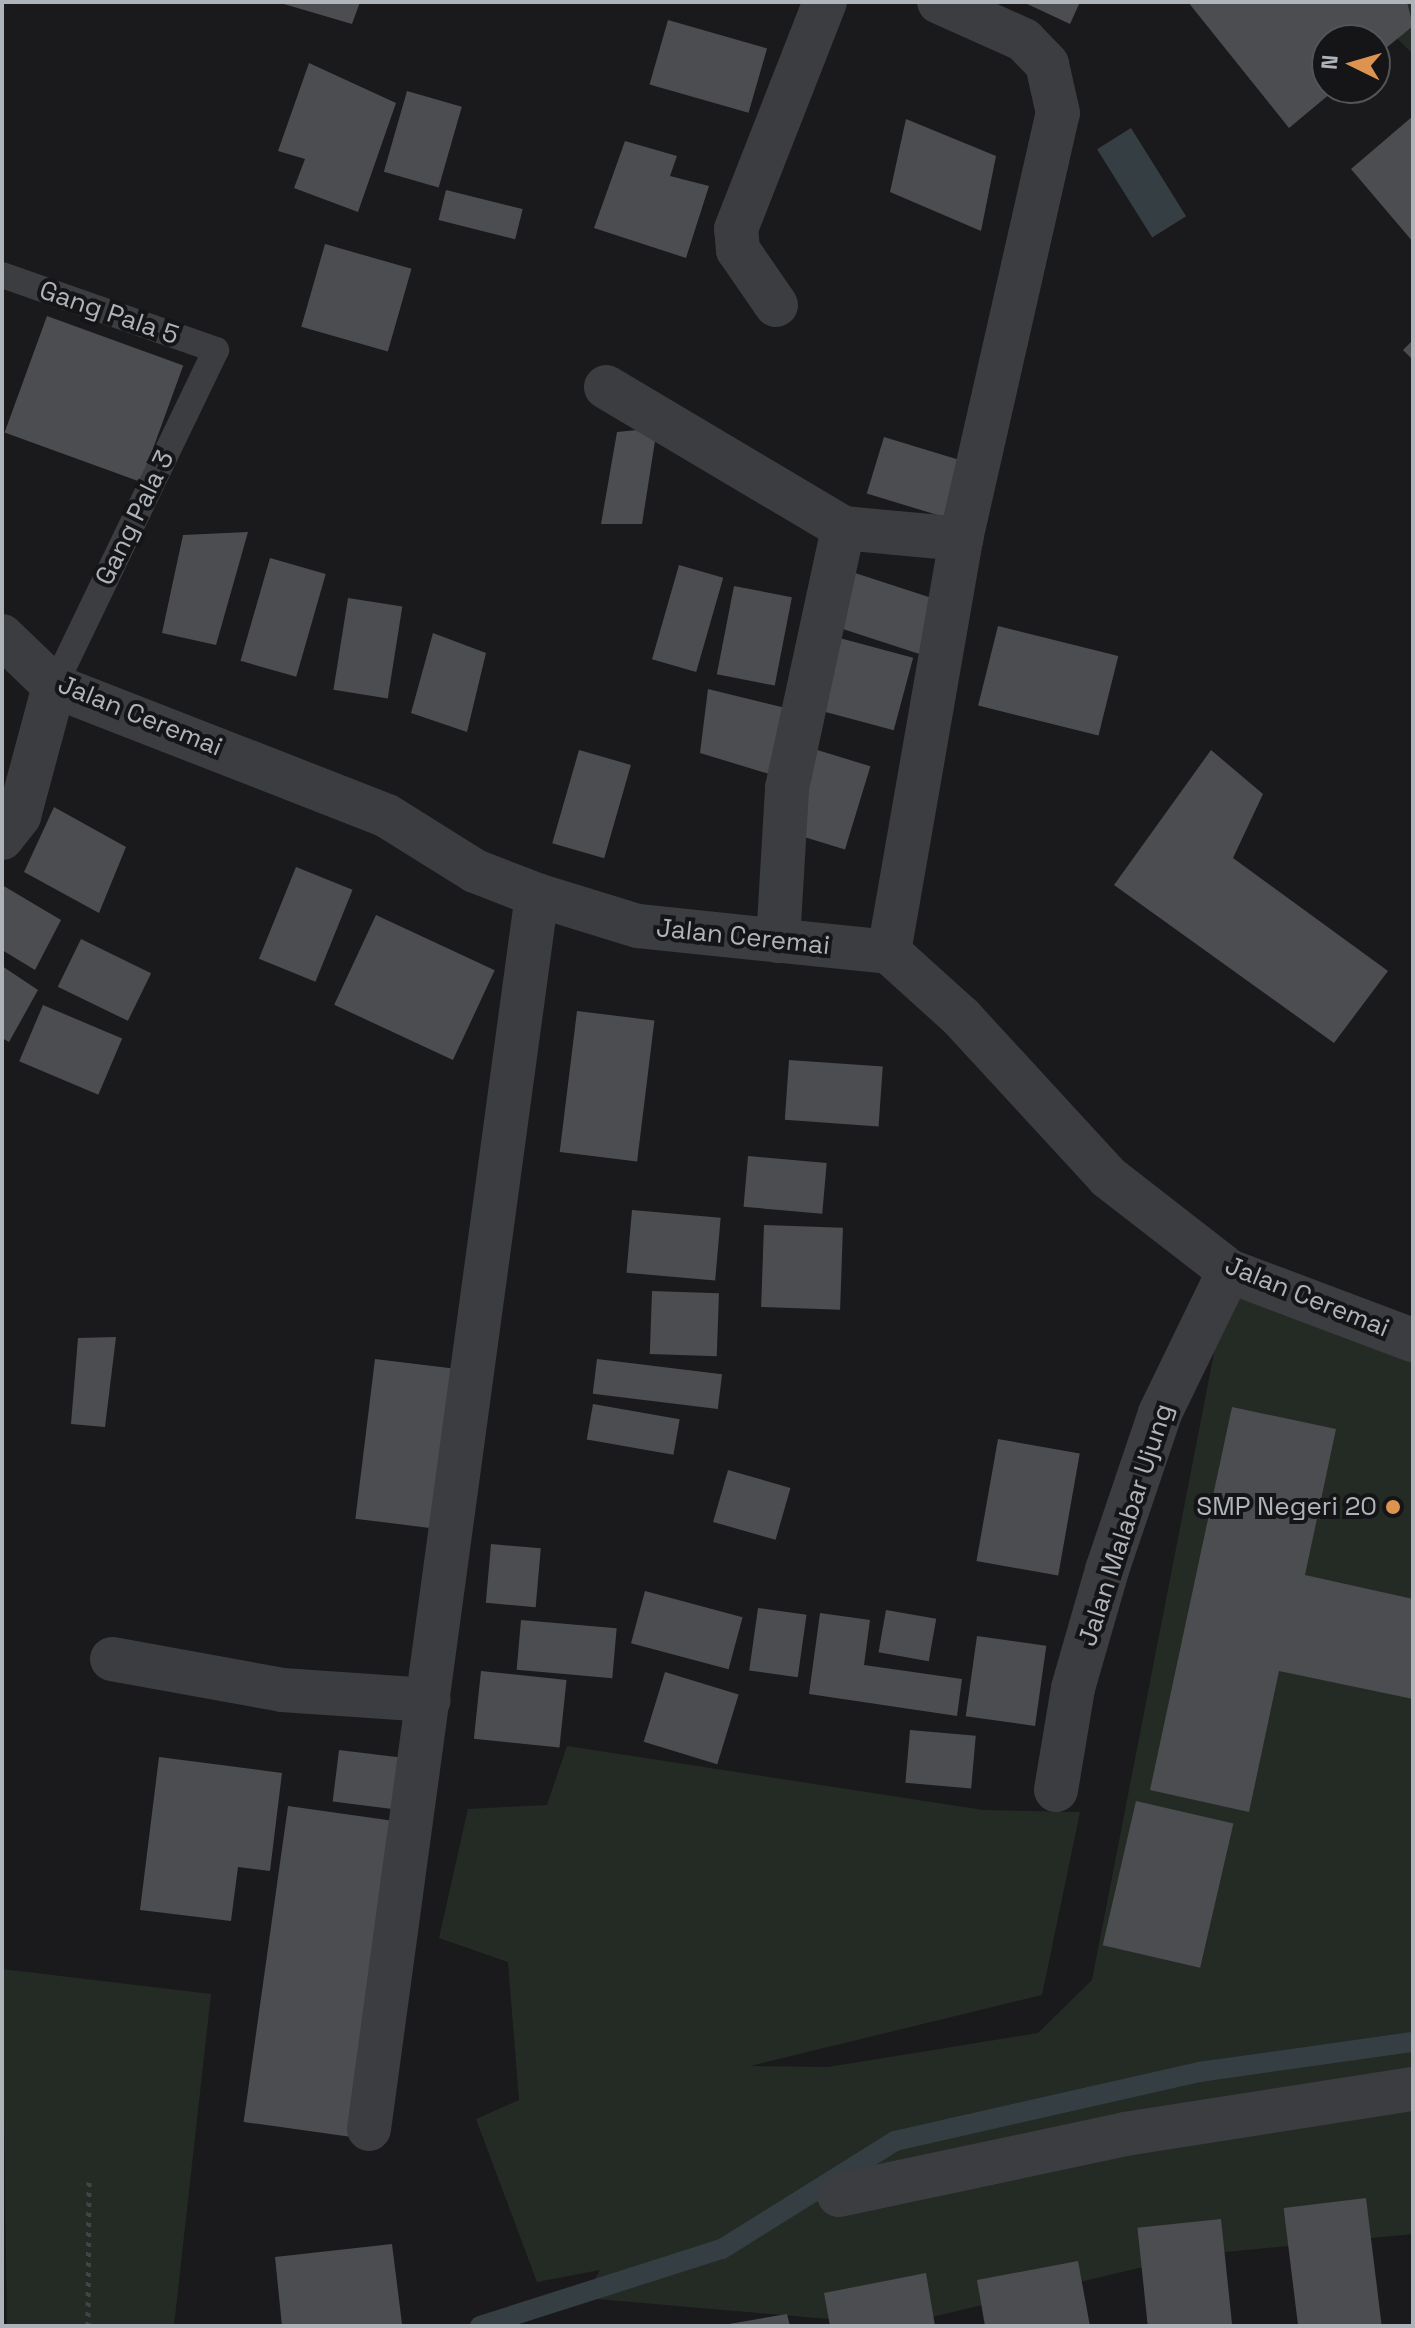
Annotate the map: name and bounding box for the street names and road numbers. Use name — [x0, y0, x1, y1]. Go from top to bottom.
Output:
street label: Gang Pala 5 — [35, 275, 183, 351]
street label: Gang Pala 3 — [89, 446, 181, 590]
street label: Jalan Ceremai — [53, 669, 227, 763]
street label: Jalan Ceremai — [655, 912, 831, 962]
street label: Jalan Ceremai — [1220, 1250, 1394, 1344]
street label: Jalan Malabar Ujung — [1072, 1400, 1180, 1650]

